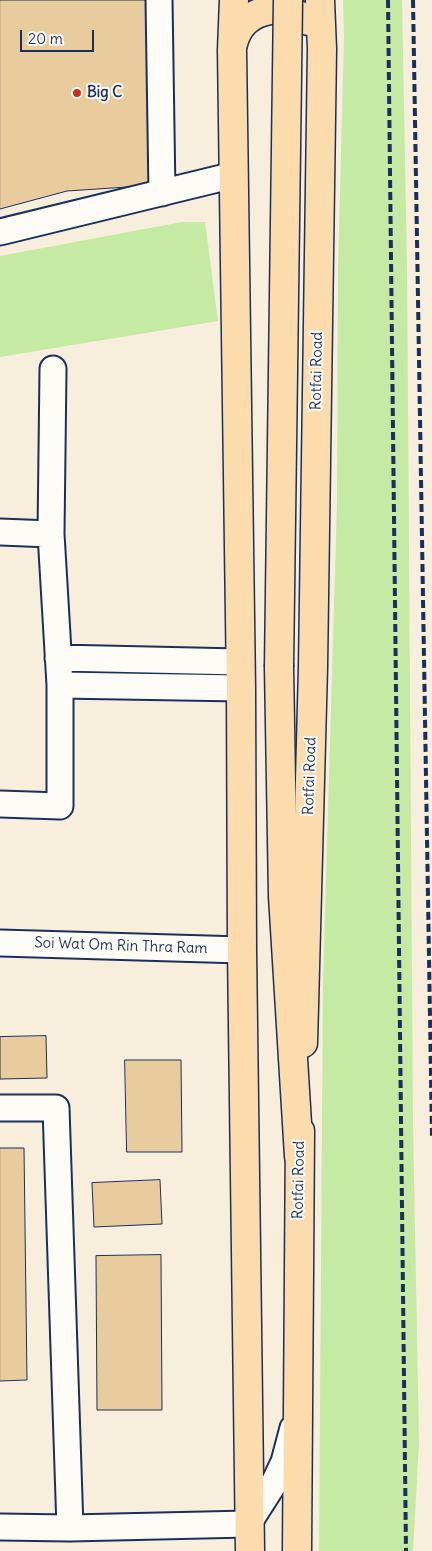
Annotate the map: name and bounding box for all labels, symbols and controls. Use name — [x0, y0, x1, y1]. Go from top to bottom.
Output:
scale bar — [22, 20, 96, 52]
text: 20 m — [28, 29, 63, 48]
place label: Big C — [87, 84, 122, 102]
marker: Big C — [71, 87, 83, 99]
street label: Rotfai Road — [307, 332, 327, 410]
street label: Rotfai Road — [300, 737, 320, 815]
street label: Soi Wat Om Rin Thra Ram — [34, 934, 208, 958]
street label: Rotfai Road — [289, 1141, 309, 1219]

